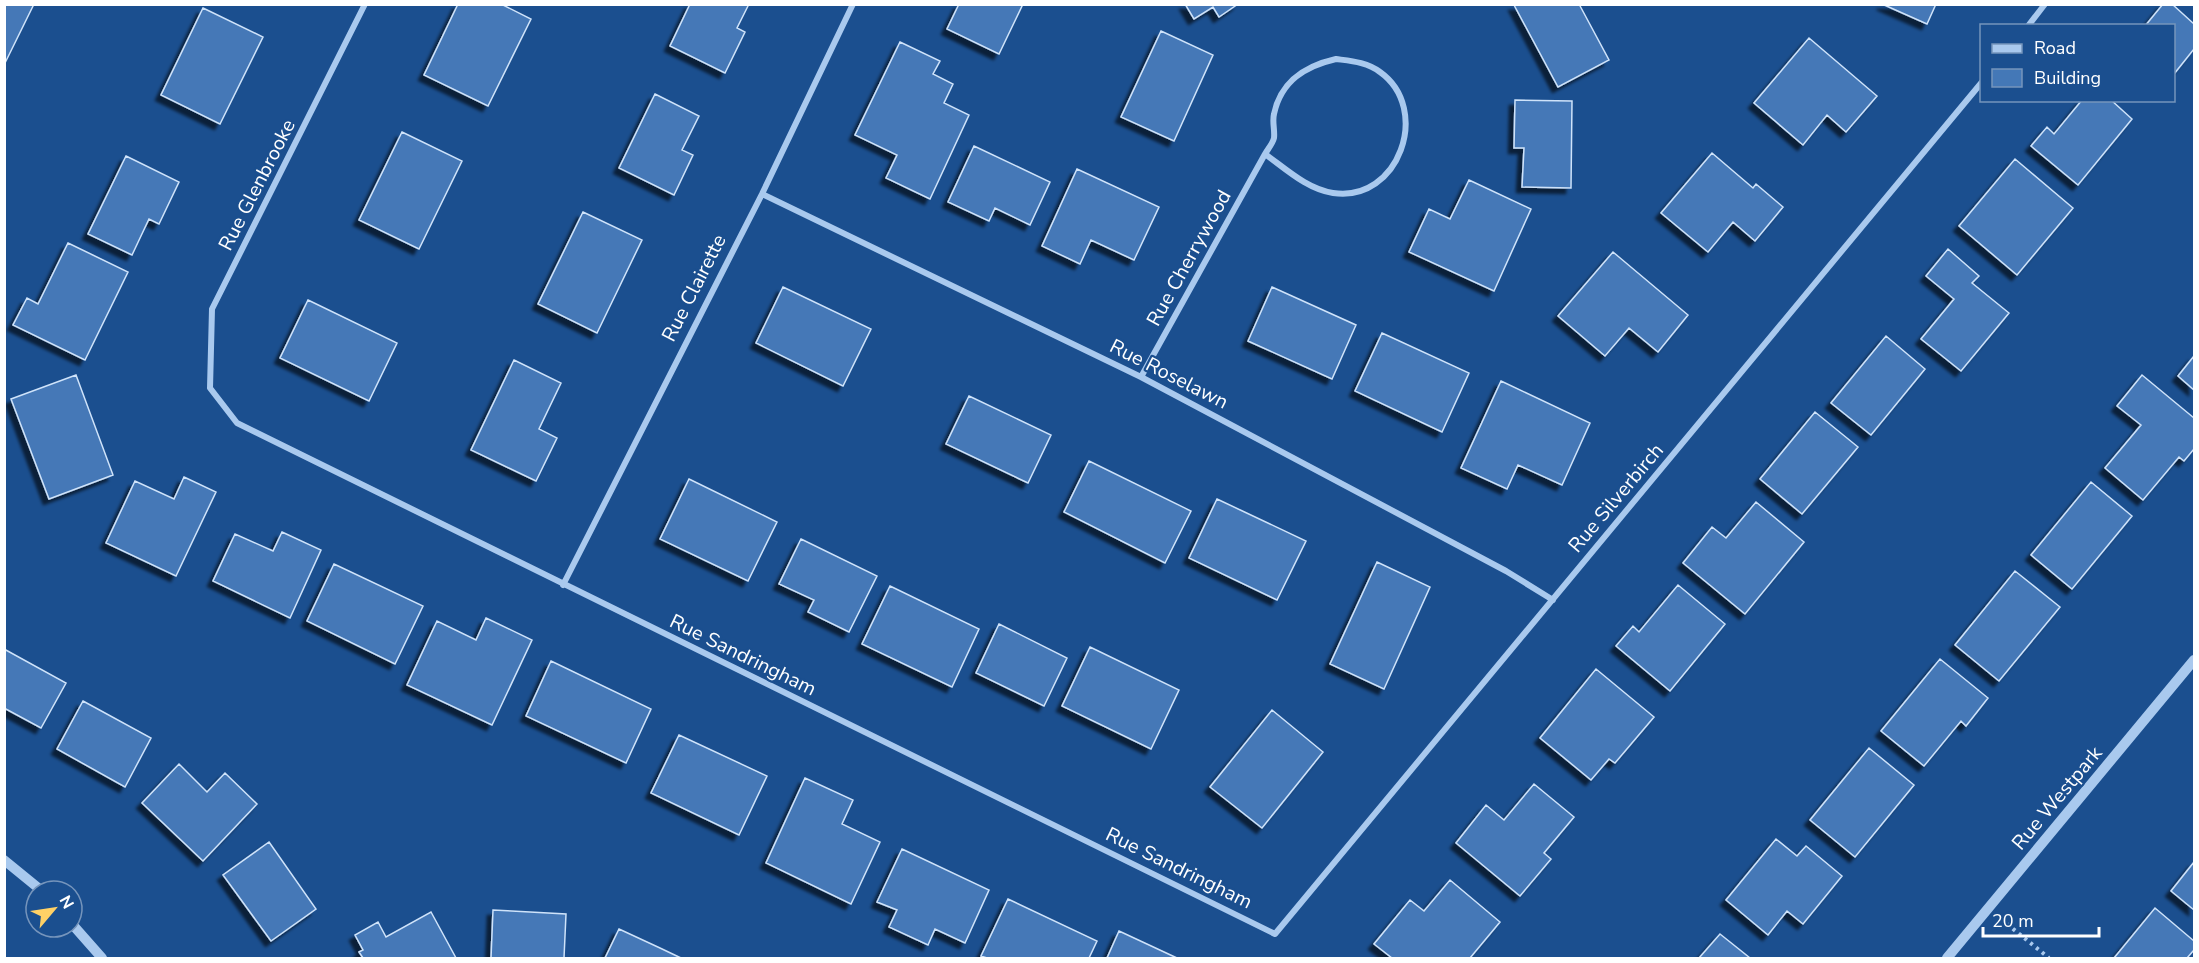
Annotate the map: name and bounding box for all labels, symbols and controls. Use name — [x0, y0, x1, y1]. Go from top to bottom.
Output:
legend — [1980, 24, 2175, 102]
text: Road — [2034, 36, 2076, 60]
text: Building — [2034, 66, 2101, 90]
street label: Rue Glenbrooke — [212, 115, 302, 255]
street label: Rue Cherrywood — [1140, 185, 1238, 331]
street label: Rue Clairette — [655, 230, 733, 346]
street label: Rue Roselawn — [1105, 333, 1233, 415]
street label: Rue Silverbirch — [1562, 438, 1670, 558]
street label: Rue Sandringham — [665, 608, 821, 702]
street label: Rue Westpark — [2006, 740, 2109, 856]
street label: Rue Sandringham — [1101, 821, 1257, 915]
north arrow — [24, 879, 84, 939]
text: N — [54, 892, 79, 913]
scale bar — [1983, 900, 2098, 938]
text: 20 m — [1992, 909, 2034, 933]

